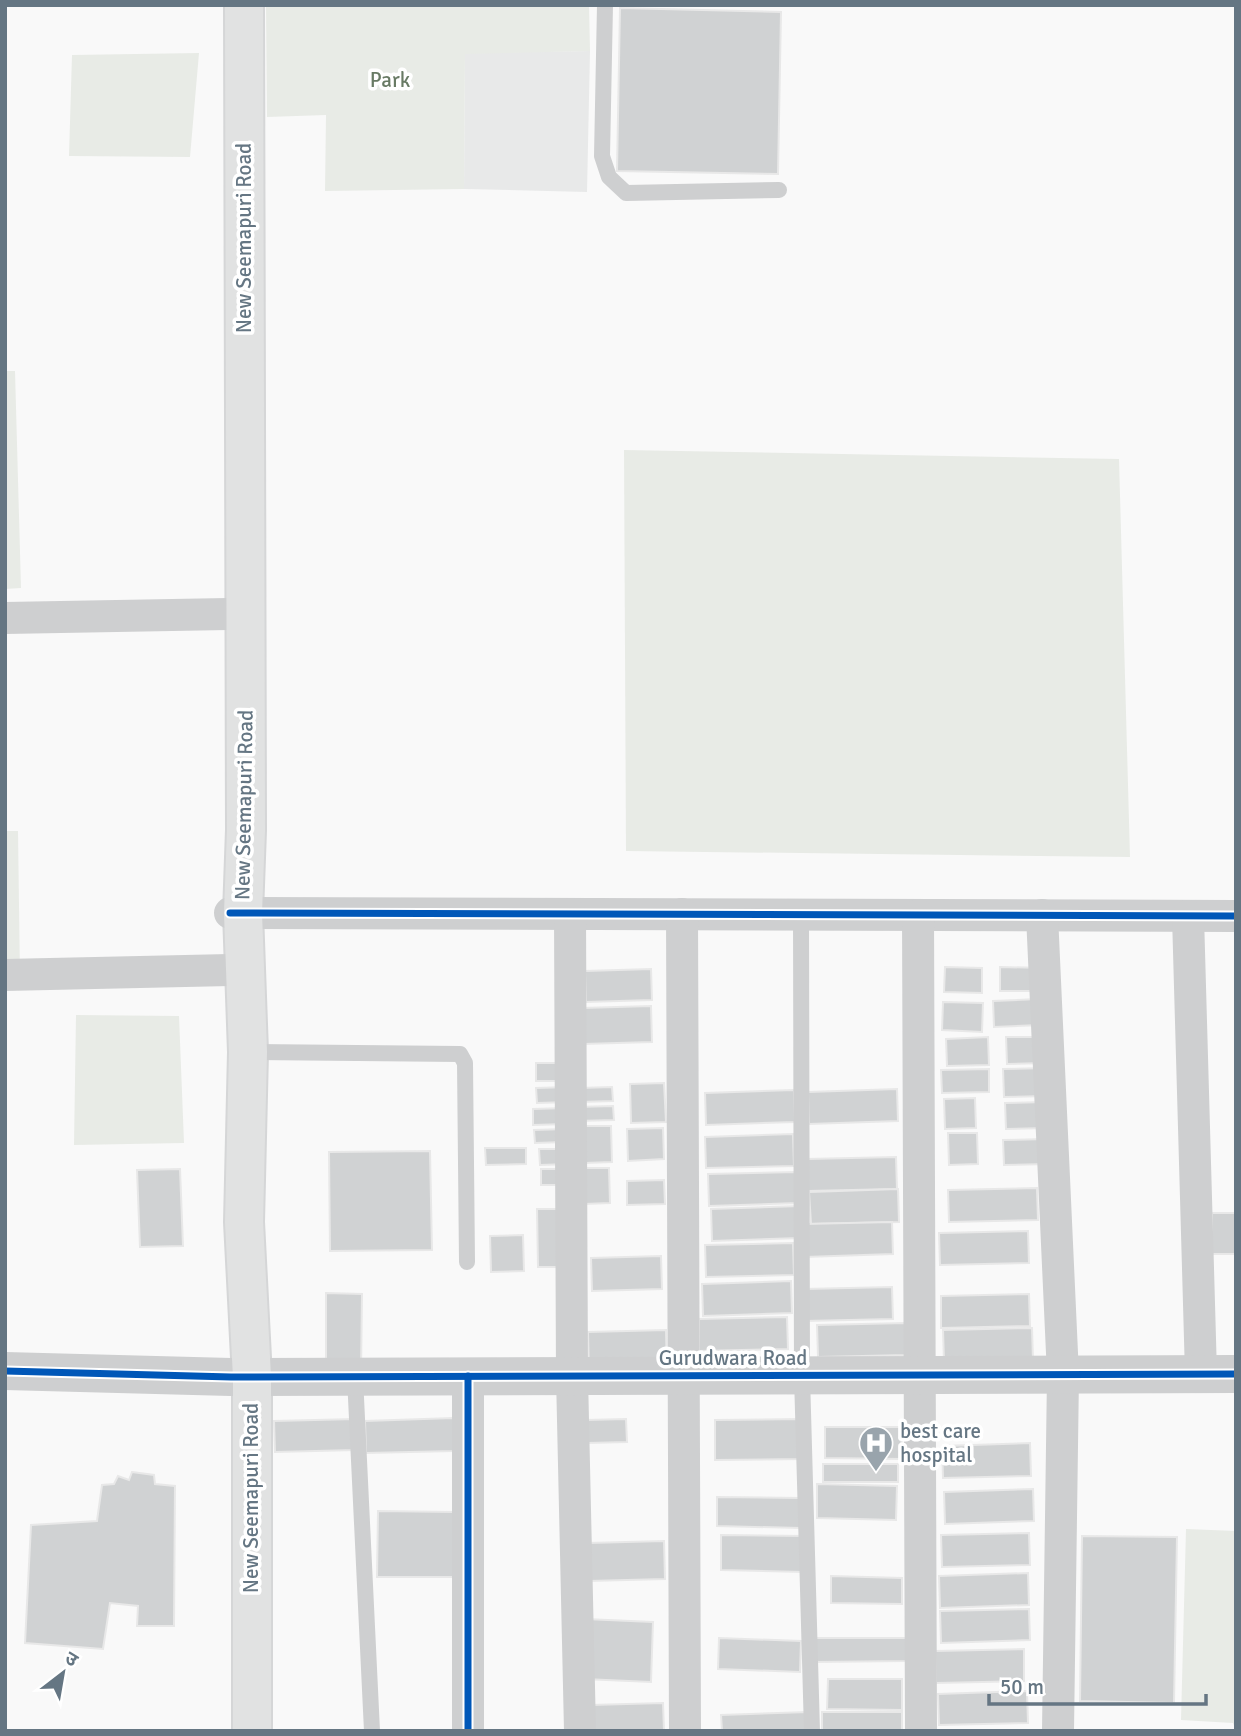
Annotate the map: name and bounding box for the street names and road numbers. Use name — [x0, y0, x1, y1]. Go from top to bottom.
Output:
street label: New Seemapuri Road — [231, 143, 257, 333]
street label: New Seemapuri Road — [229, 710, 259, 900]
street label: Gurudwara Road — [659, 1345, 807, 1371]
street label: New Seemapuri Road — [238, 1403, 264, 1593]

